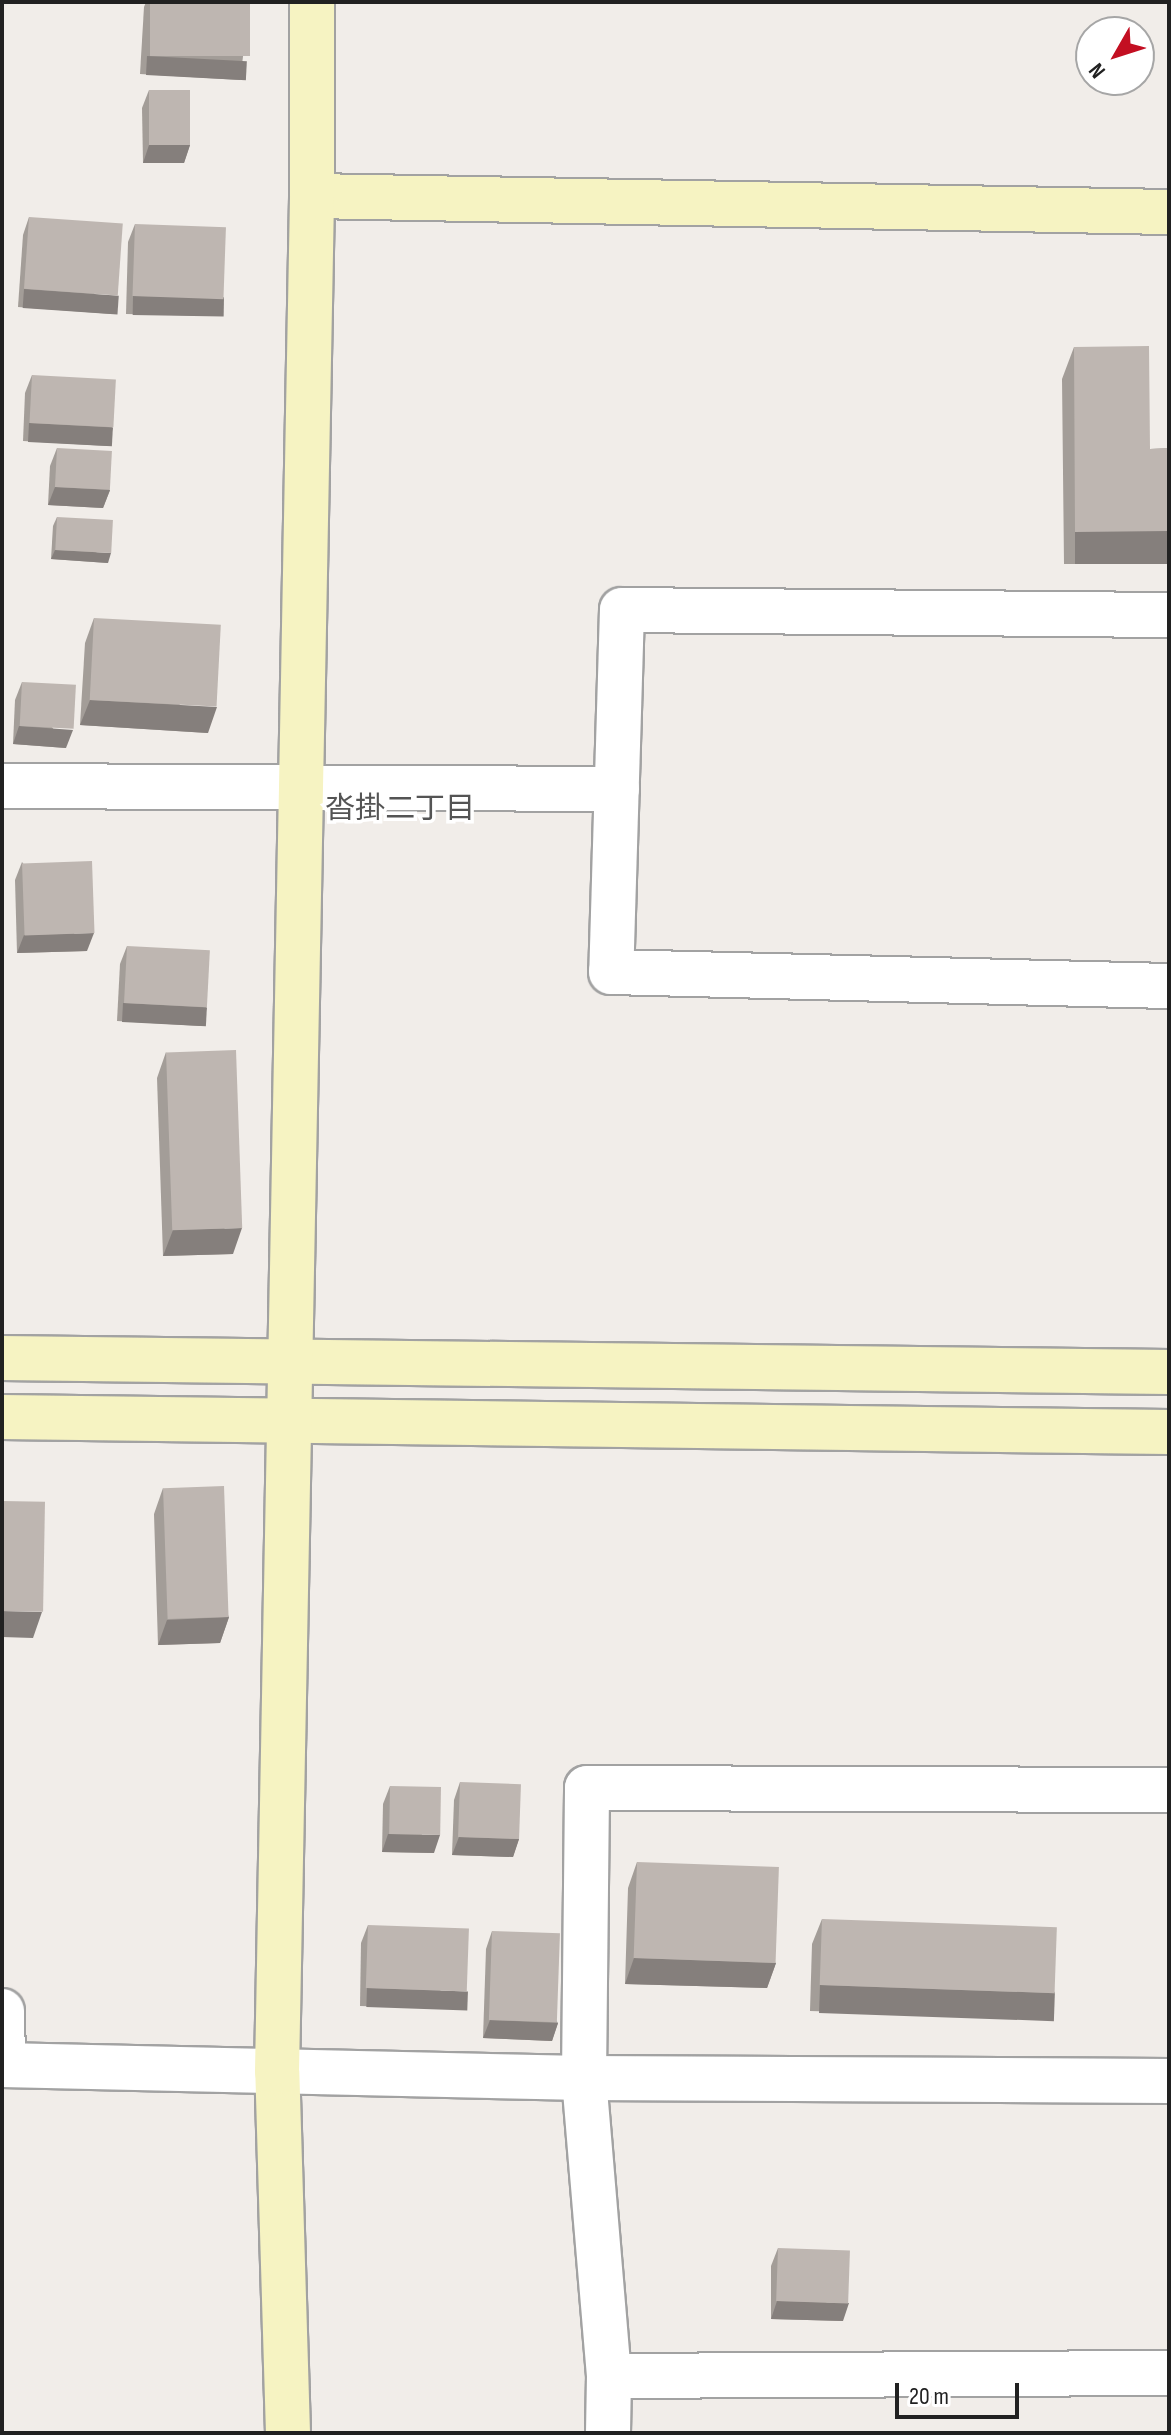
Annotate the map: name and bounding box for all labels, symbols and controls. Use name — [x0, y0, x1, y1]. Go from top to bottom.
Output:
north arrow — [1075, 16, 1155, 96]
text: N — [1083, 57, 1112, 83]
district label: 沓掛二丁目 — [325, 791, 475, 827]
scale bar — [899, 2367, 1023, 2417]
text: 20 m — [909, 2382, 949, 2411]

